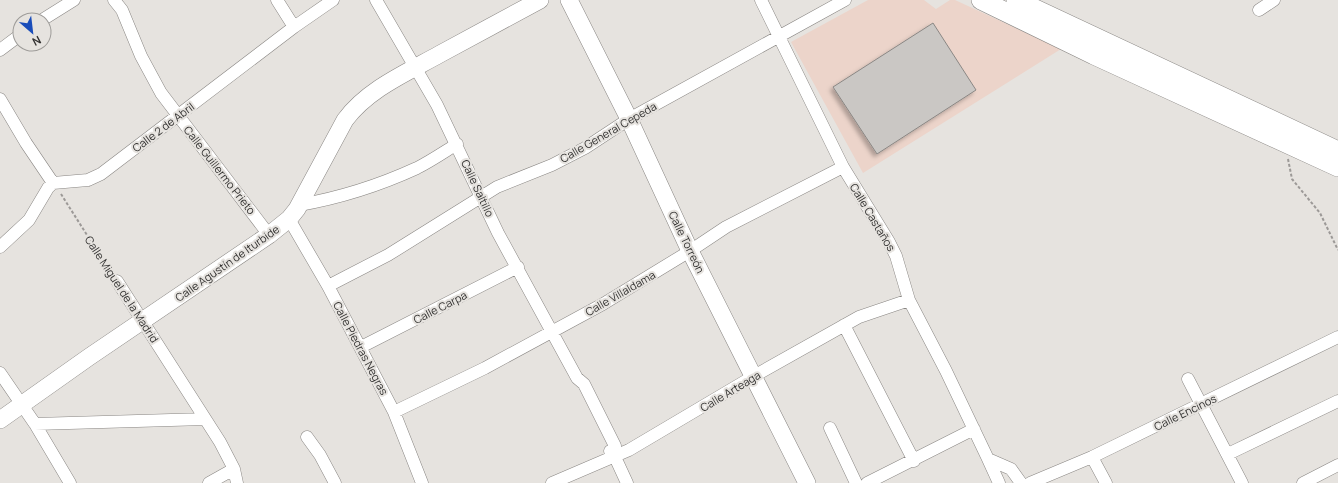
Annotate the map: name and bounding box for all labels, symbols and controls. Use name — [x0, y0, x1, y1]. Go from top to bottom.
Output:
north arrow — [12, 12, 52, 52]
text: N — [30, 33, 44, 50]
street label: Calle General Cepeda — [557, 98, 659, 166]
street label: Calle 2 de Abril — [129, 99, 197, 155]
street label: Calle Guillermo Prieto — [181, 123, 260, 218]
street label: Calle Saltillo — [458, 157, 498, 220]
street label: Calle Castaños — [847, 180, 899, 254]
street label: Calle Torreón — [666, 208, 708, 276]
street label: Calle Agustín de Iturbide — [172, 221, 283, 305]
street label: Calle Miguel de la Madrid — [82, 233, 162, 345]
street label: Calle Villaldama — [582, 267, 658, 319]
street label: Calle Carpa — [411, 287, 469, 327]
street label: Calle Piedras Negras — [330, 299, 392, 398]
street label: Calle Arteaga — [697, 367, 763, 415]
street label: Calle Encinos — [1151, 390, 1219, 434]

